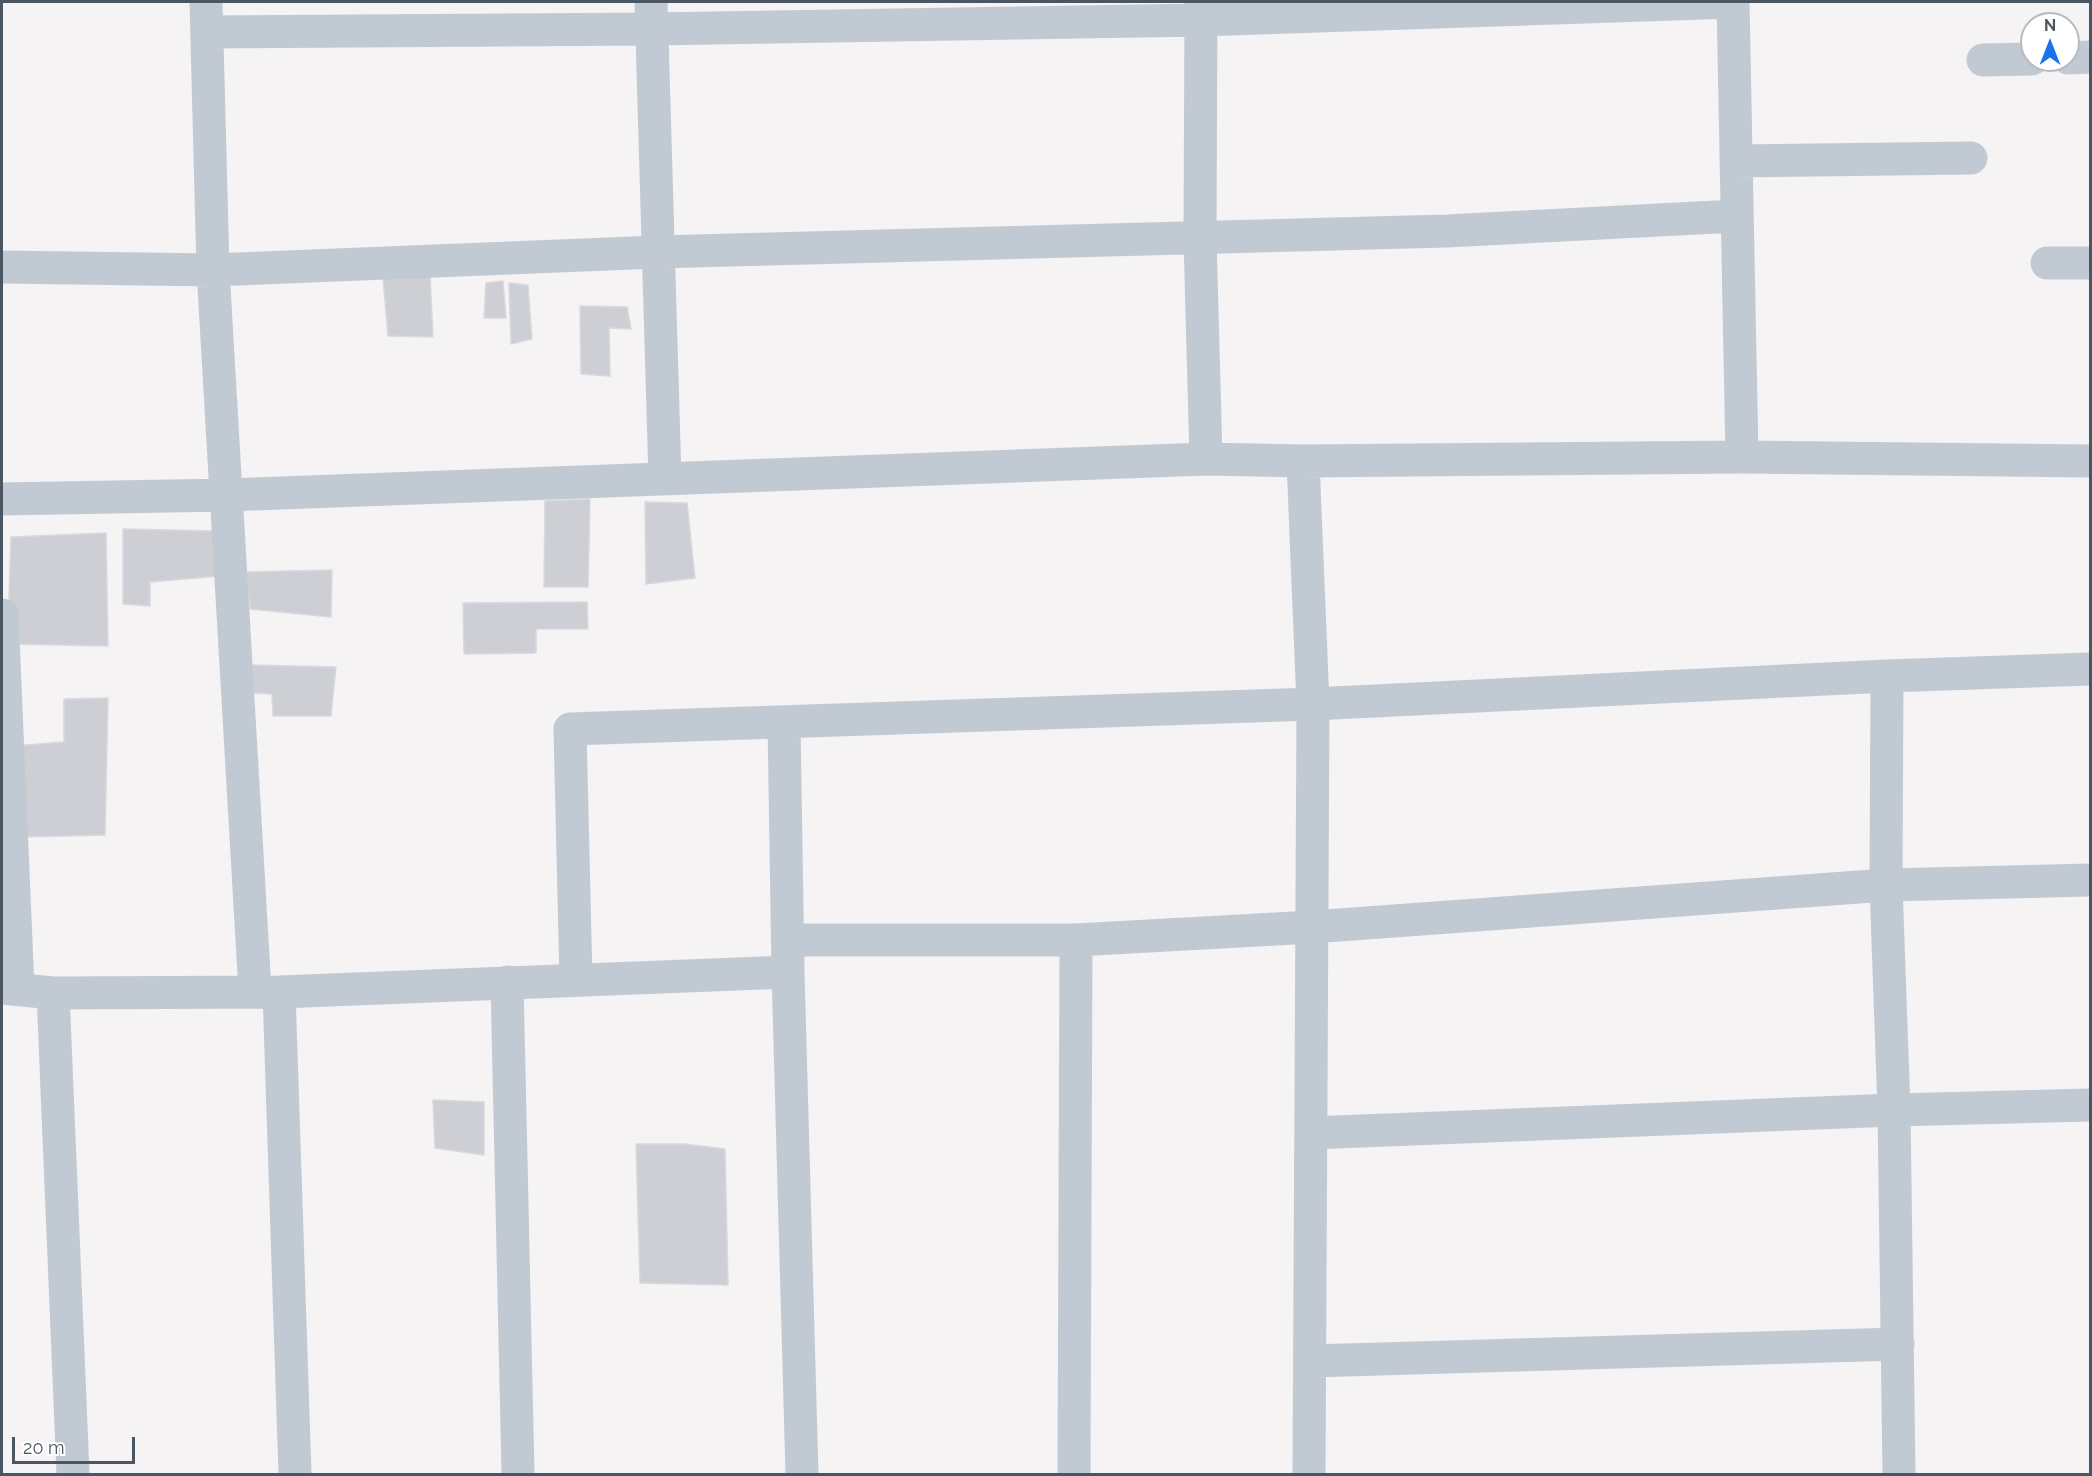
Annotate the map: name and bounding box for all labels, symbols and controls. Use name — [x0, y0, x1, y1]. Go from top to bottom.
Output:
north arrow — [2020, 12, 2080, 72]
text: N — [2044, 16, 2056, 35]
scale bar — [15, 1425, 138, 1463]
text: 20 m — [23, 1437, 65, 1458]

